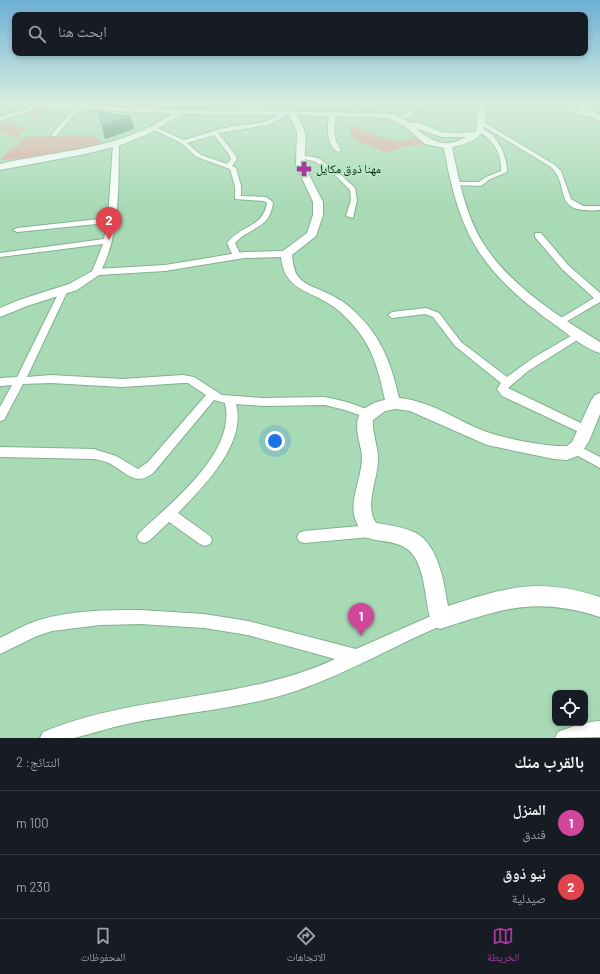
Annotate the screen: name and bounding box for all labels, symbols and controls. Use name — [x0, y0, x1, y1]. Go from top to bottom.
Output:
search box — [12, 12, 588, 56]
text: ابحث هنا — [58, 22, 107, 40]
icon: search — [26, 23, 48, 45]
pharmacy icon: مهنا ذوق مكايل — [295, 160, 313, 178]
place label: مهنا ذوق مكايل — [316, 161, 381, 176]
pin: 2 — [96, 207, 122, 240]
your location — [265, 431, 285, 451]
pin: 1 — [348, 603, 374, 636]
map controls — [552, 690, 588, 726]
button: locate — [552, 690, 588, 726]
text: بالقرب منك — [514, 751, 584, 771]
text: النتائج: 2 — [16, 754, 60, 770]
text: المنزل — [513, 800, 546, 818]
text: 100 m — [16, 815, 49, 831]
text: 1 — [569, 815, 573, 831]
text: فندق — [522, 826, 546, 842]
text: نيو ذوق — [502, 864, 546, 882]
text: 230 m — [16, 879, 50, 895]
text: 2 — [567, 879, 575, 895]
text: صيدلية — [512, 890, 546, 906]
tab: المحفوظات — [81, 925, 125, 968]
tab: الاتجاهات — [287, 925, 326, 968]
tab: الخريطة — [487, 925, 519, 968]

